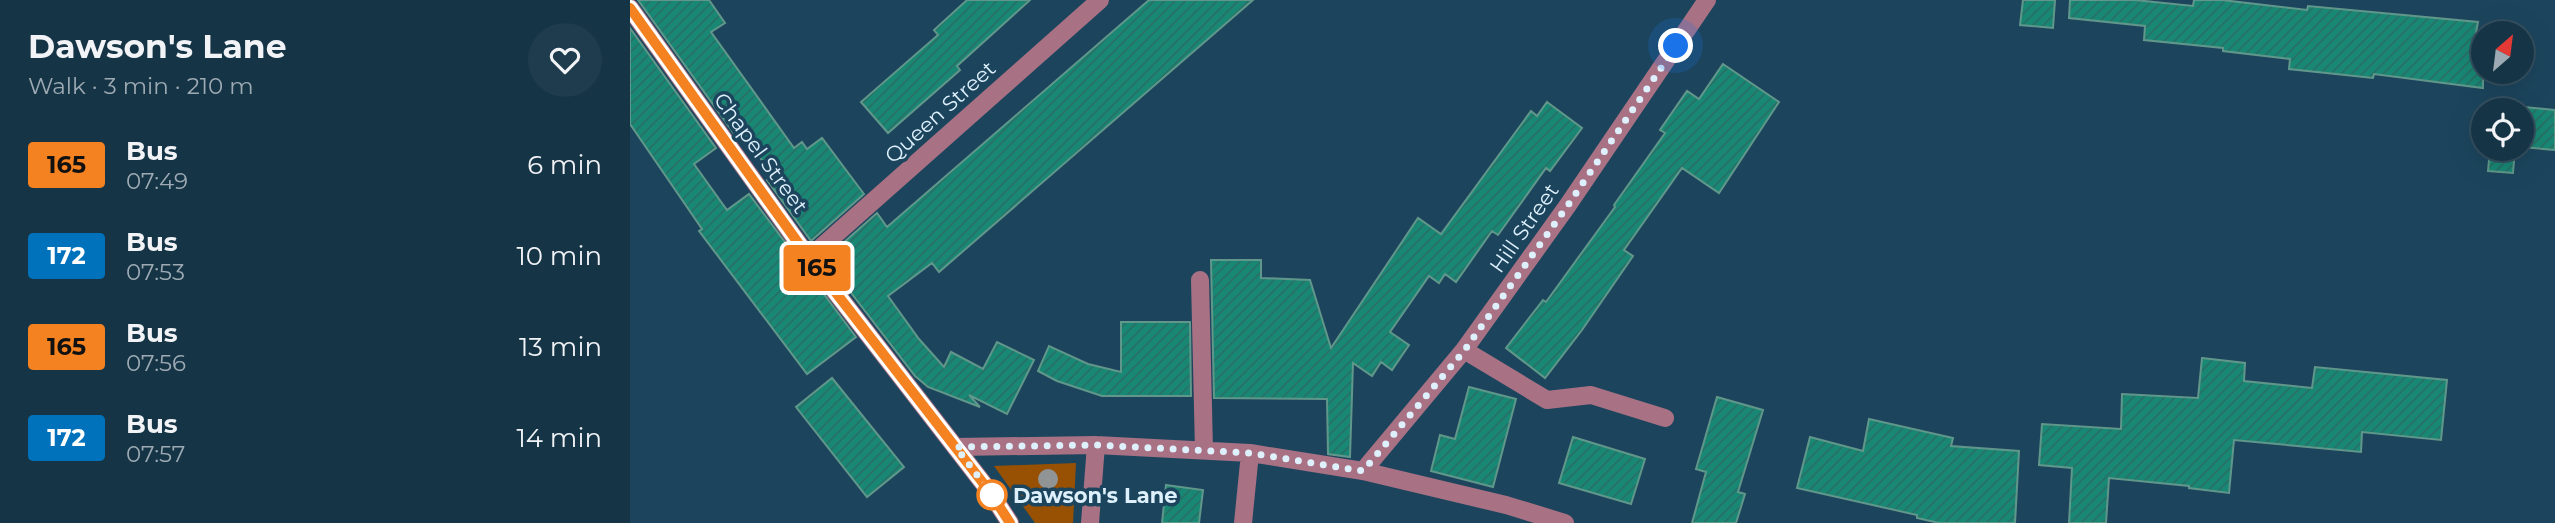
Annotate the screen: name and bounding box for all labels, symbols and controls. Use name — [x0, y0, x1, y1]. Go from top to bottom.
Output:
north arrow — [2471, 21, 2534, 84]
map controls — [2471, 21, 2534, 161]
button: heart — [528, 23, 602, 97]
text: Dawson's Lane — [28, 26, 287, 66]
your location — [1658, 28, 1693, 63]
street label: Queen Street — [880, 56, 1000, 168]
text: Walk · 3 min · 210 m — [28, 72, 254, 100]
street label: Chapel Street — [709, 88, 813, 218]
button: locate — [2471, 98, 2534, 161]
text: Bus — [126, 135, 178, 167]
text: 6 min — [527, 149, 602, 181]
text: 165 — [47, 150, 86, 179]
text: 07:49 — [126, 167, 188, 195]
street label: Hill Street — [1484, 179, 1564, 277]
text: Bus — [126, 226, 178, 258]
text: 10 min — [516, 240, 602, 272]
text: 172 — [47, 241, 86, 270]
line badge: 165 — [777, 245, 857, 291]
text: 165 — [798, 253, 836, 282]
text: 07:53 — [126, 258, 185, 286]
text: Bus — [126, 317, 178, 349]
text: 13 min — [519, 331, 602, 363]
text: 165 — [47, 332, 86, 361]
text: 07:56 — [126, 349, 186, 377]
text: Bus — [126, 408, 178, 440]
text: 14 min — [516, 422, 602, 454]
text: 172 — [47, 423, 86, 452]
text: 07:57 — [126, 440, 185, 468]
marker: Dawson's Lane — [977, 480, 1007, 510]
place label: Dawson's Lane — [1013, 483, 1178, 508]

